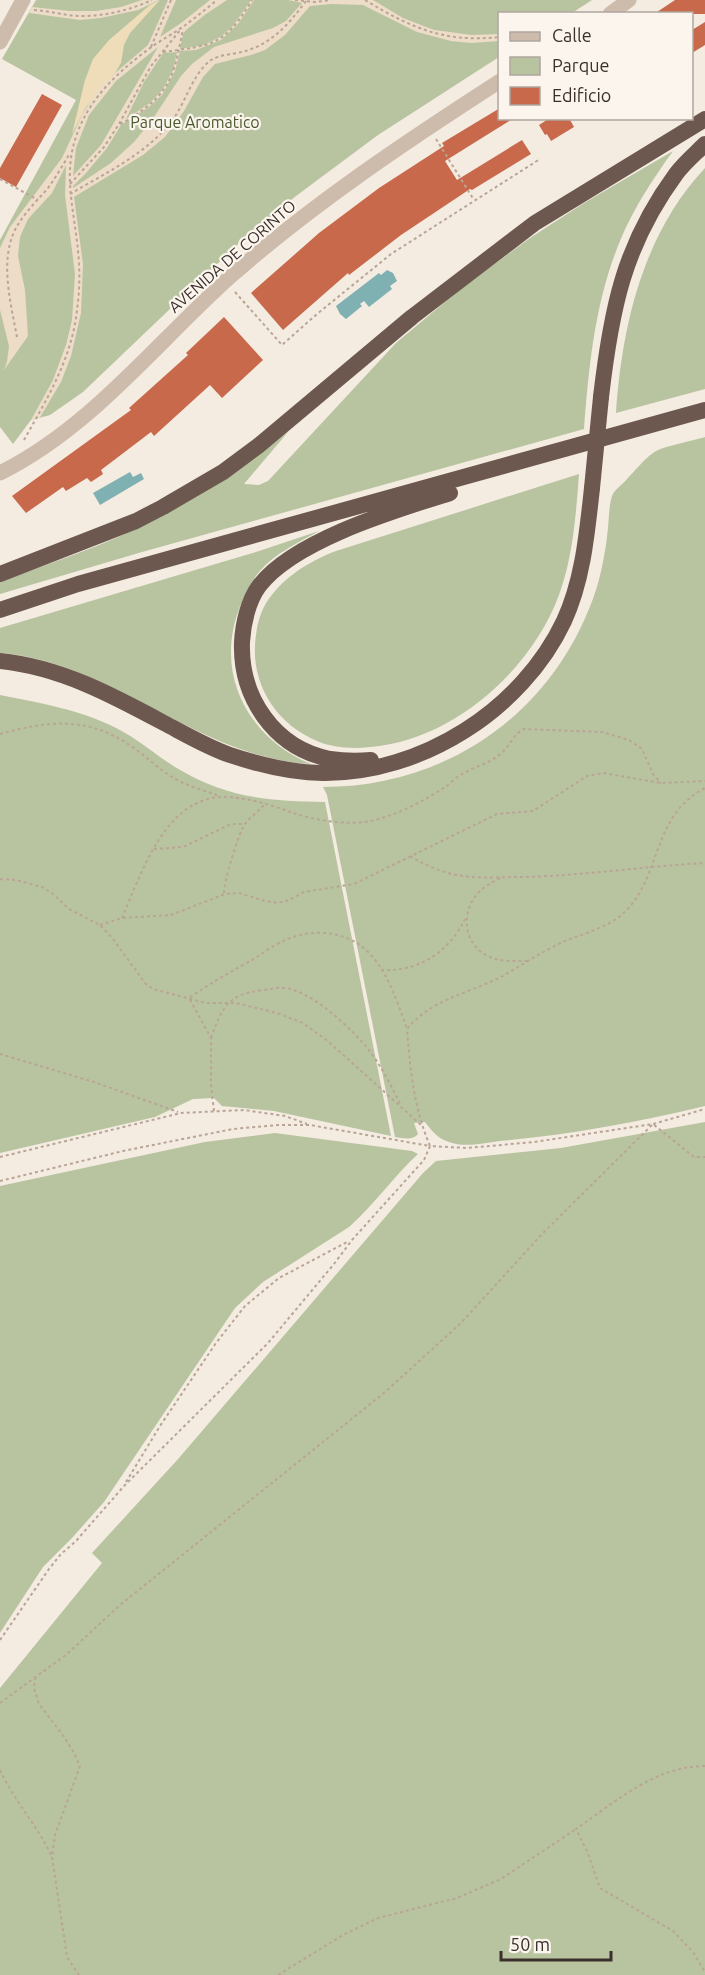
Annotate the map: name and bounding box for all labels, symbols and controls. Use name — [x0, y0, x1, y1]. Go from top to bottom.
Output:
legend — [498, 12, 693, 120]
text: Calle — [552, 25, 592, 45]
text: Parque — [552, 55, 609, 75]
text: Edificio — [552, 85, 611, 105]
park label: Parque Aromatico — [130, 113, 260, 131]
street label: AVENIDA DE CORINTO — [165, 196, 299, 316]
scale bar — [501, 1924, 610, 1962]
text: 50 m — [510, 1934, 550, 1954]

